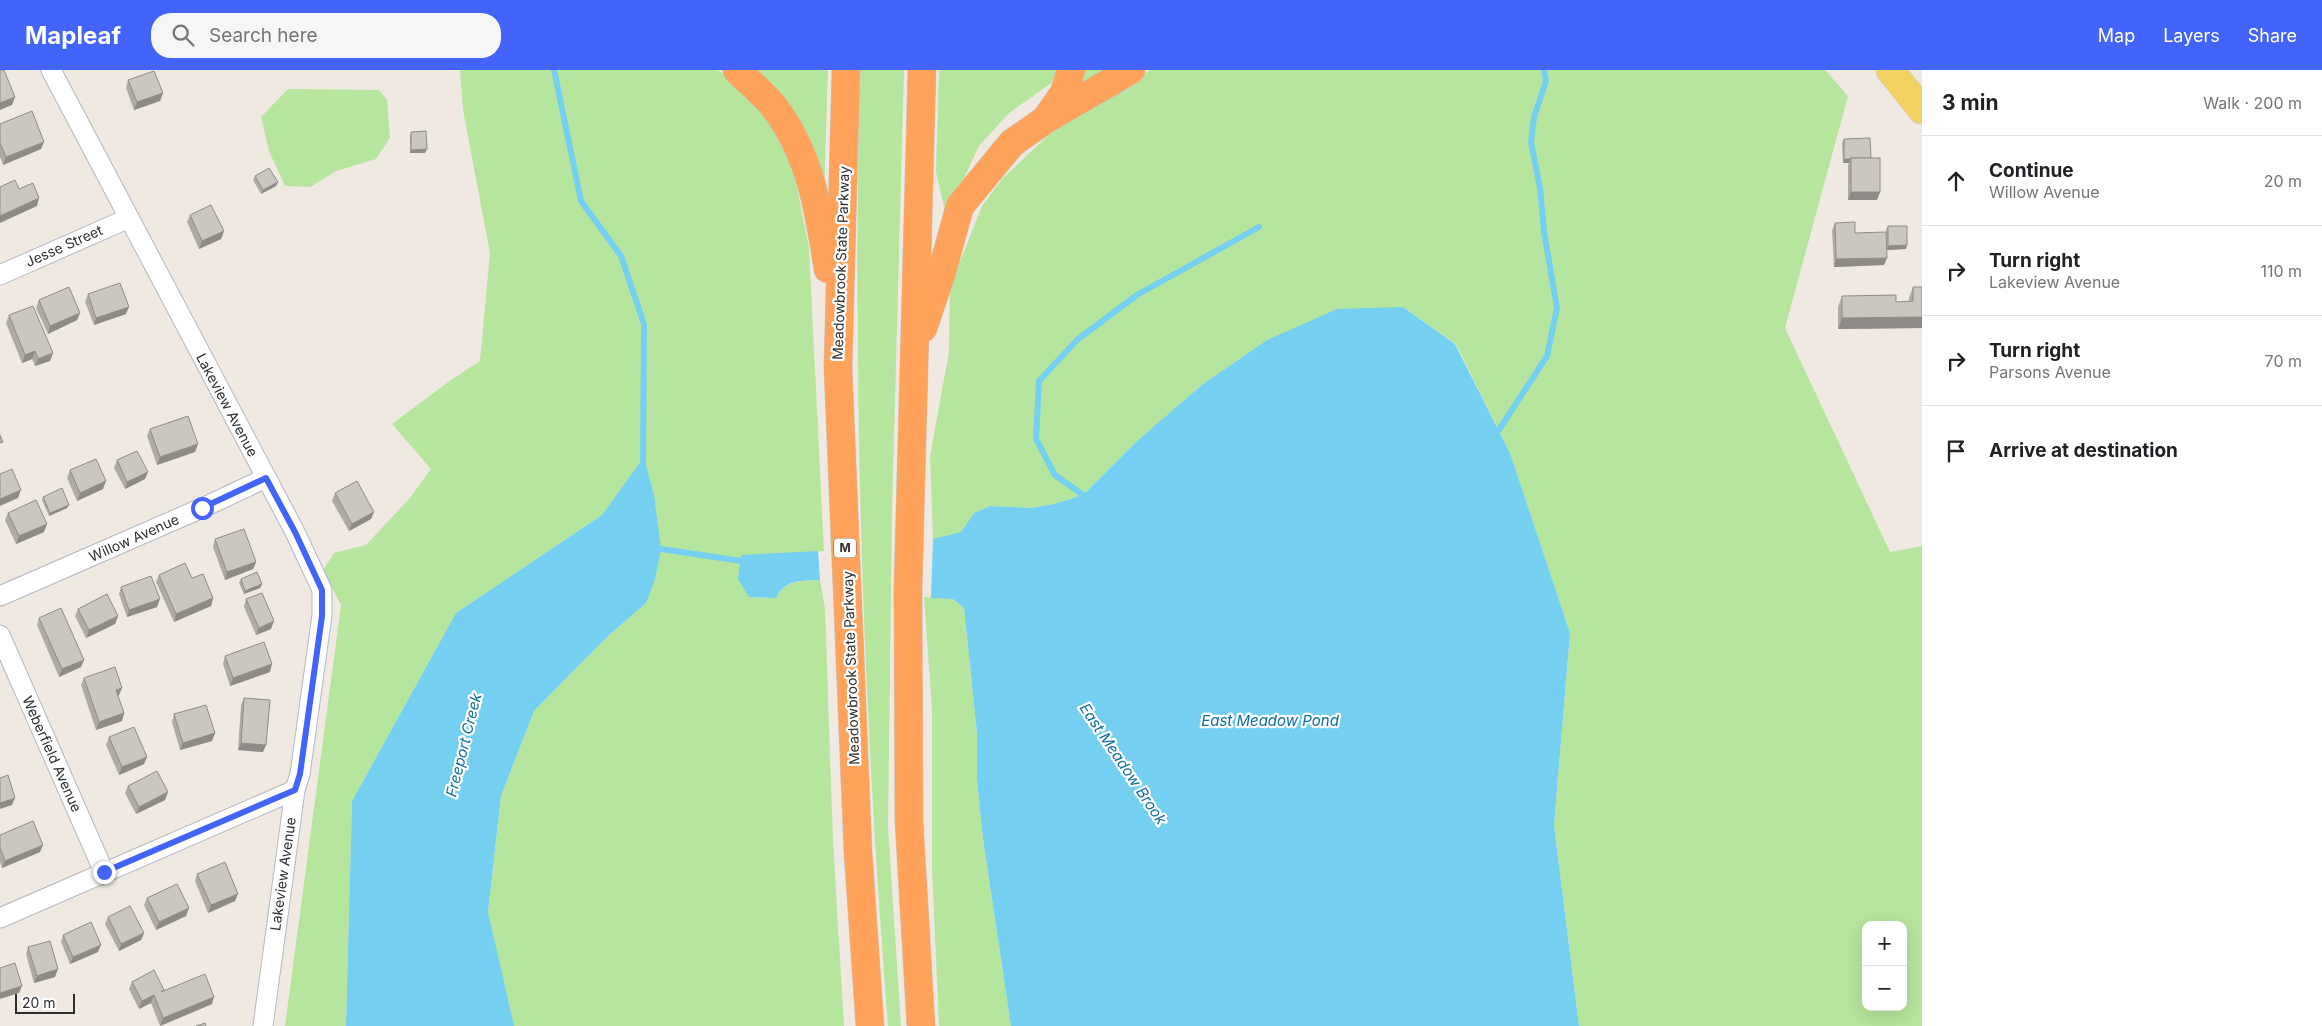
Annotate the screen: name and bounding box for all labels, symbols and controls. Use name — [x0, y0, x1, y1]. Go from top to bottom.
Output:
search box — [151, 13, 501, 58]
text: Mapleaf — [25, 21, 121, 50]
icon: search — [169, 21, 197, 49]
text: Search here — [209, 24, 318, 47]
text: Map — [2098, 25, 2135, 46]
text: Layers — [2163, 25, 2220, 46]
text: Share — [2248, 25, 2297, 46]
text: 3 min — [1942, 90, 1998, 115]
text: Walk · 200 m — [2203, 93, 2302, 113]
text: Continue — [1989, 159, 2074, 182]
street label: Meadowbrook State Parkway — [829, 166, 852, 360]
icon: ahead — [1942, 167, 1970, 195]
text: 20 m — [2264, 171, 2302, 191]
text: Willow Avenue — [1989, 182, 2100, 202]
street label: Jesse Street — [23, 221, 105, 270]
text: Turn right — [1989, 249, 2080, 272]
icon: right — [1942, 257, 1970, 285]
text: 110 m — [2260, 261, 2302, 281]
text: Lakeview Avenue — [1989, 272, 2120, 292]
text: Turn right — [1989, 339, 2080, 362]
icon: right — [1942, 347, 1970, 375]
street label: Lakeview Avenue — [193, 350, 262, 459]
text: 70 m — [2265, 351, 2302, 371]
text: Parsons Avenue — [1989, 362, 2111, 382]
icon: arrive — [1942, 437, 1970, 465]
text: Arrive at destination — [1989, 439, 2178, 462]
route start — [191, 497, 214, 520]
street label: Willow Avenue — [86, 510, 181, 565]
road number: M — [834, 538, 856, 558]
street label: Meadowbrook State Parkway — [839, 571, 862, 765]
water label: Freeport Creek — [441, 690, 486, 799]
street label: Weberfield Avenue — [19, 693, 86, 814]
water label: East Meadow Brook — [1076, 699, 1172, 829]
water label: East Meadow Pond — [1201, 711, 1340, 730]
street label: Lakeview Avenue — [266, 816, 299, 932]
route end — [93, 861, 116, 884]
map controls — [1862, 921, 1907, 1011]
button: + — [1862, 921, 1907, 966]
button: − — [1862, 966, 1907, 1011]
scale bar — [15, 991, 75, 1014]
text: 20 m — [22, 994, 56, 1011]

